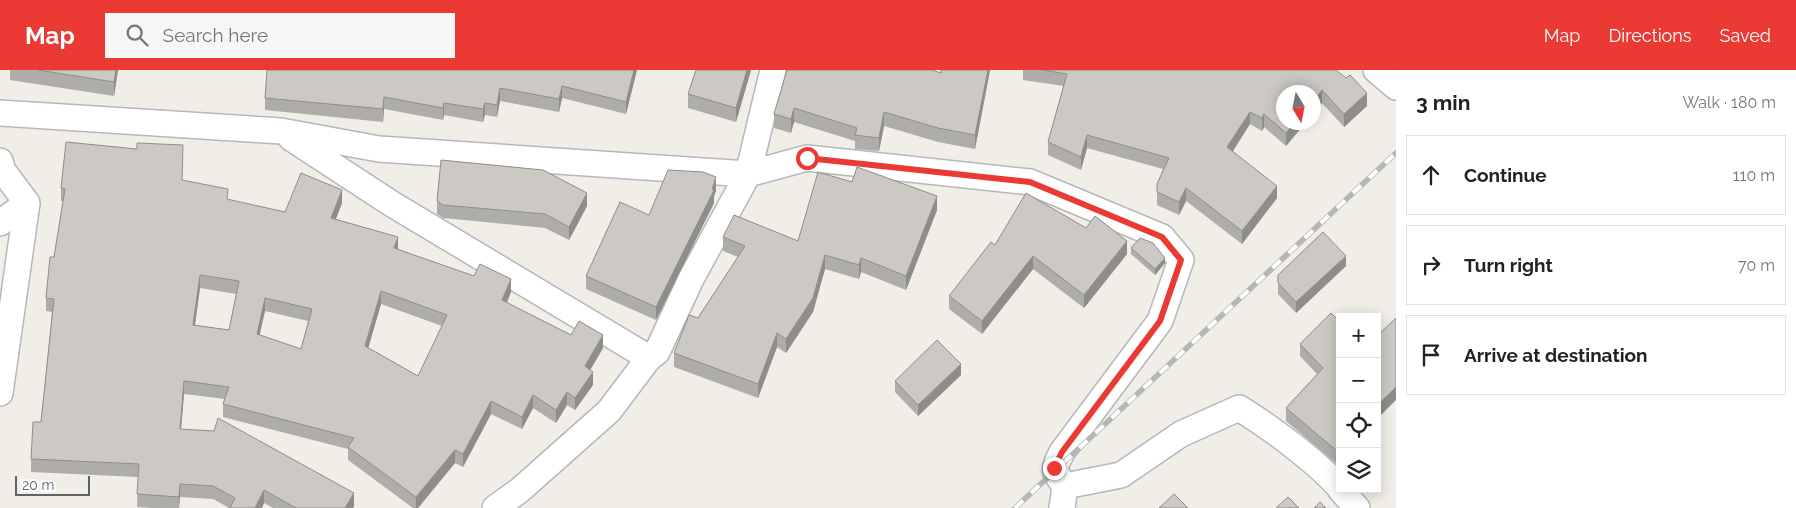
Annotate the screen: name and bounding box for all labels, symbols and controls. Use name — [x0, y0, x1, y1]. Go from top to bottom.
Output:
search box — [105, 13, 455, 58]
text: Map — [25, 21, 75, 50]
icon: search — [123, 21, 151, 49]
text: Search here — [163, 24, 268, 46]
text: Map — [1544, 25, 1580, 46]
text: Directions — [1608, 25, 1692, 46]
text: Saved — [1720, 25, 1771, 46]
north arrow — [1276, 85, 1321, 130]
text: 3 min — [1416, 90, 1470, 115]
text: Walk · 180 m — [1682, 93, 1776, 112]
route start — [796, 147, 819, 170]
icon: ahead — [1417, 161, 1445, 189]
text: Continue — [1464, 164, 1547, 186]
text: 110 m — [1733, 166, 1775, 185]
icon: right — [1417, 251, 1445, 279]
text: Turn right — [1464, 254, 1553, 276]
text: 70 m — [1738, 256, 1775, 275]
map controls — [1336, 313, 1381, 493]
button: + — [1336, 313, 1381, 358]
icon: arrive — [1417, 341, 1445, 369]
text: Arrive at destination — [1464, 344, 1648, 366]
button: − — [1336, 358, 1381, 403]
button: locate — [1336, 403, 1381, 448]
button: layers — [1336, 448, 1381, 493]
route end — [1043, 457, 1066, 480]
scale bar — [15, 473, 90, 496]
text: 20 m — [22, 477, 54, 493]

